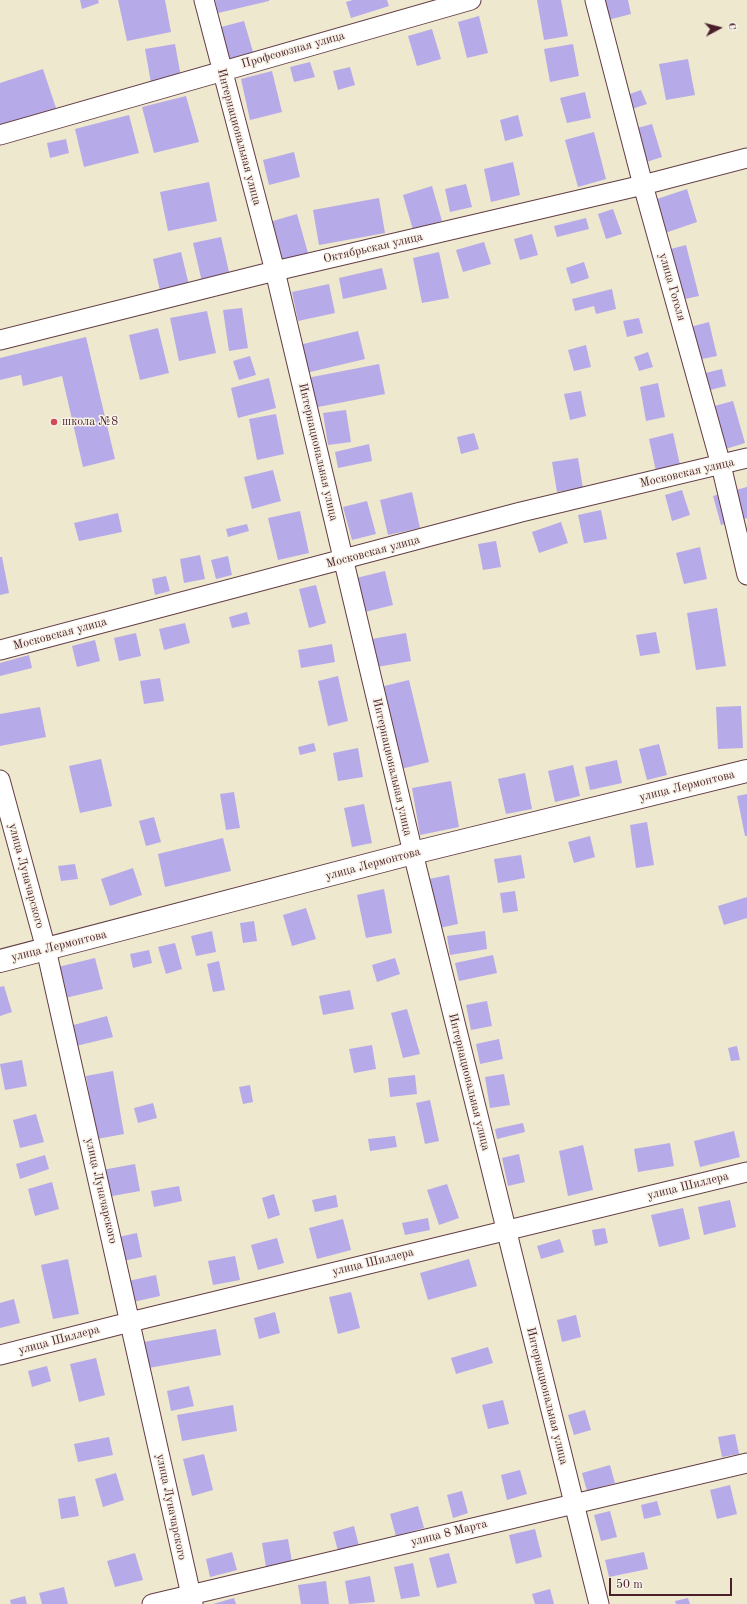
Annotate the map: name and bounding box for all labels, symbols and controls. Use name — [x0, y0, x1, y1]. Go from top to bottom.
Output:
north arrow — [699, 8, 739, 48]
text: С — [726, 22, 737, 31]
street label: Профсоюзная улица — [240, 28, 346, 72]
street label: Интернациональная улица — [214, 67, 264, 207]
street label: Октябрьская улица — [322, 230, 424, 266]
street label: улица Гоголя — [655, 251, 689, 323]
street label: Интернациональная улица — [295, 382, 341, 522]
place label: школа №8 — [62, 415, 118, 429]
marker: школа №8 — [49, 417, 59, 427]
street label: Московская улица — [638, 455, 736, 491]
street label: Московская улица — [325, 533, 421, 571]
street label: Московская улица — [12, 615, 108, 653]
street label: Интернациональная улица — [369, 697, 415, 837]
street label: улица Лермонтова — [638, 767, 736, 805]
street label: улица Луначарского — [5, 822, 47, 930]
street label: улица Лермонтова — [324, 844, 422, 884]
street label: улица Лермонтова — [10, 927, 108, 965]
street label: Интернациональная улица — [445, 1012, 493, 1152]
street label: улица Луначарского — [82, 1137, 120, 1245]
street label: улица Шиллера — [646, 1169, 730, 1203]
street label: улица Шиллера — [331, 1245, 415, 1279]
street label: улица Шиллера — [17, 1322, 101, 1358]
street label: Интернациональная улица — [523, 1326, 571, 1466]
street label: улица Луначарского — [153, 1453, 189, 1561]
street label: улица 8 Марта — [409, 1517, 489, 1549]
scale bar — [611, 1570, 734, 1596]
text: 50 m — [616, 1579, 643, 1591]

